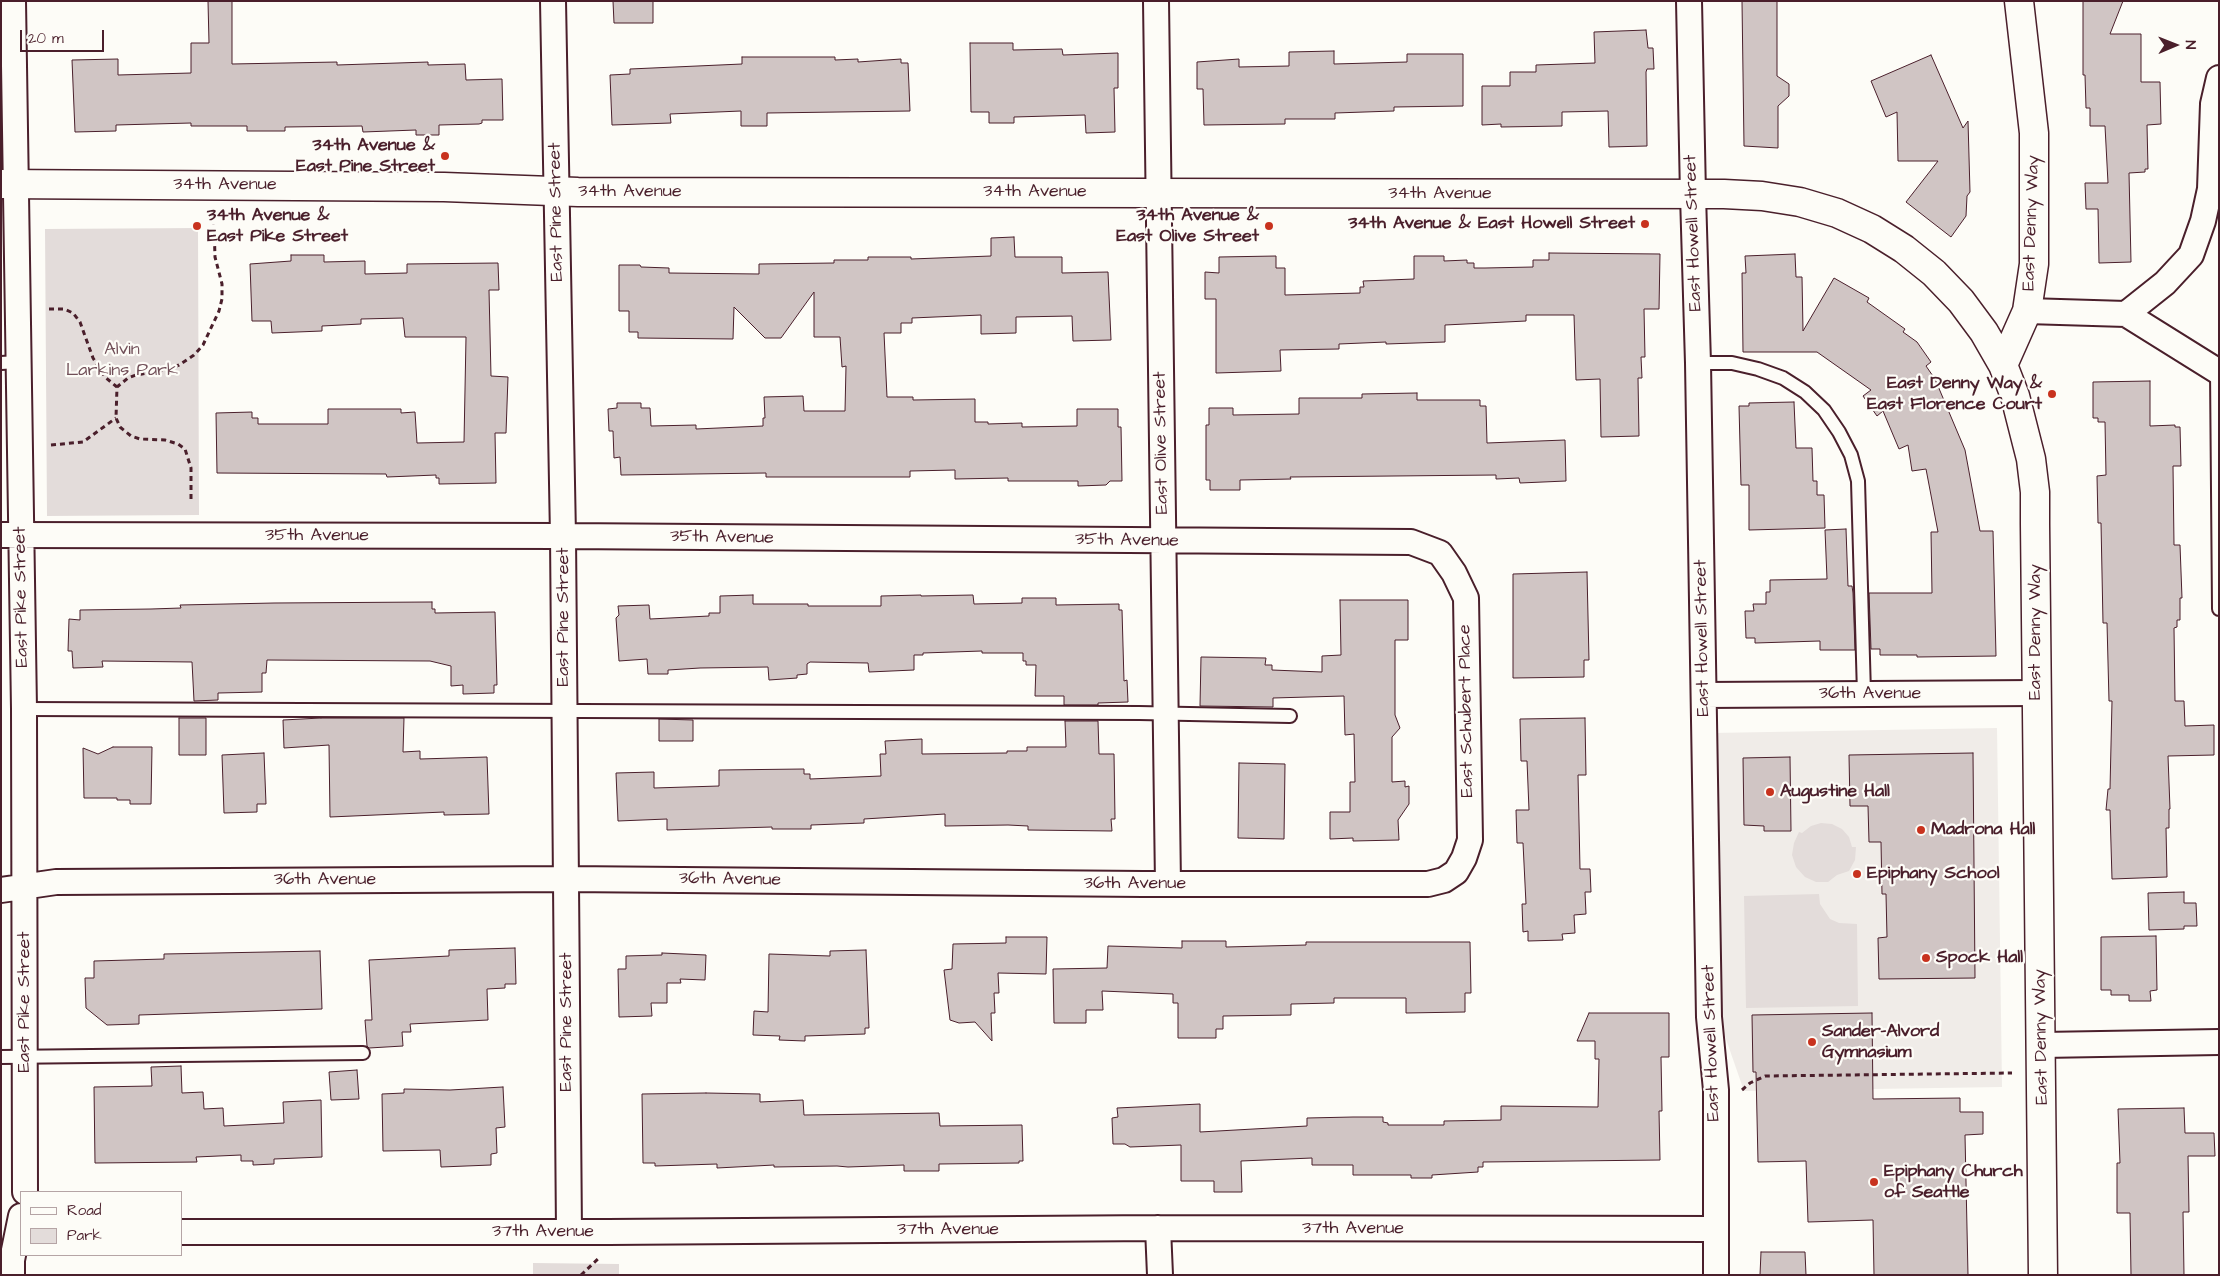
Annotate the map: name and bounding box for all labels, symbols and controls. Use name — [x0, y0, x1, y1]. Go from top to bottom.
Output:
scale bar — [22, 20, 106, 52]
north arrow — [2150, 20, 2200, 70]
text: 20 m — [28, 28, 64, 49]
text: N — [2180, 40, 2200, 49]
place label: 34th Avenue & East Pine Street — [296, 135, 435, 178]
street label: East Pine Street — [545, 142, 569, 282]
marker: 34th Avenue & East Pine Street — [439, 150, 451, 162]
street label: East Howell Street — [1680, 154, 1708, 312]
street label: East Denny Way — [2019, 155, 2045, 291]
street label: 34th Avenue — [173, 174, 277, 196]
street label: 34th Avenue — [578, 181, 682, 203]
street label: 34th Avenue — [983, 181, 1087, 203]
street label: 34th Avenue — [1388, 183, 1492, 205]
place label: 34th Avenue & East Pike Street — [207, 205, 348, 248]
place label: 34th Avenue & East Olive Street — [1116, 205, 1259, 248]
place label: 34th Avenue & East Howell Street — [1348, 213, 1635, 235]
marker: 34th Avenue & East Howell Street — [1639, 218, 1651, 230]
marker: 34th Avenue & East Pike Street — [191, 220, 203, 232]
marker: 34th Avenue & East Olive Street — [1263, 220, 1275, 232]
park label: Alvin Larkins Park — [66, 339, 178, 382]
street label: East Olive Street — [1150, 371, 1174, 515]
place label: East Denny Way & East Florence Court — [1867, 373, 2042, 416]
marker: East Denny Way & East Florence Court — [2046, 388, 2058, 400]
street label: 35th Avenue — [265, 525, 369, 547]
street label: East Pike Street — [10, 526, 34, 668]
street label: 35th Avenue — [670, 526, 774, 550]
street label: 35th Avenue — [1075, 529, 1179, 553]
street label: East Pine Street — [553, 547, 575, 687]
street label: East Howell Street — [1691, 559, 1715, 717]
street label: East Denny Way — [2025, 564, 2047, 700]
street label: East Schubert Place — [1455, 624, 1479, 798]
street label: 36th Avenue — [1819, 683, 1921, 705]
place label: Augustine Hall — [1780, 781, 1890, 803]
marker: Augustine Hall — [1764, 786, 1776, 798]
place label: Madrona Hall — [1931, 819, 2035, 841]
marker: Madrona Hall — [1915, 824, 1927, 836]
place label: Epiphany School — [1867, 863, 2000, 885]
street label: 36th Avenue — [679, 868, 781, 892]
marker: Epiphany School — [1851, 868, 1863, 880]
street label: 36th Avenue — [274, 869, 376, 891]
street label: 36th Avenue — [1084, 873, 1186, 895]
street label: East Pike Street — [14, 931, 36, 1073]
place label: Spock Hall — [1936, 947, 2023, 969]
street label: East Pine Street — [556, 952, 578, 1092]
marker: Spock Hall — [1920, 952, 1932, 964]
street label: East Howell Street — [1698, 964, 1726, 1122]
street label: East Denny Way — [2030, 969, 2054, 1105]
place label: Sander-Alvord Gymnasium — [1822, 1021, 1939, 1064]
marker: Sander-Alvord Gymnasium — [1806, 1036, 1818, 1048]
place label: Epiphany Church of Seattle — [1884, 1161, 2023, 1204]
marker: Epiphany Church of Seattle — [1868, 1176, 1880, 1188]
legend — [20, 1191, 182, 1256]
text: Road — [67, 1200, 101, 1221]
street label: 37th Avenue — [1302, 1218, 1404, 1240]
street label: 37th Avenue — [897, 1219, 999, 1241]
street label: 37th Avenue — [492, 1221, 594, 1243]
text: Park — [67, 1225, 102, 1246]

